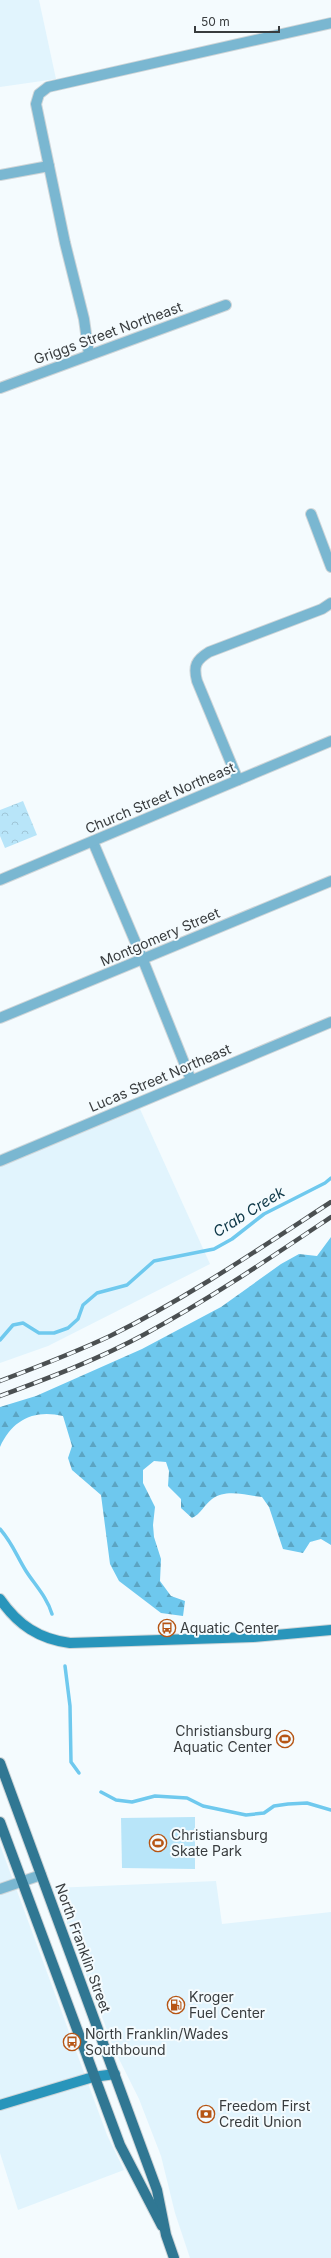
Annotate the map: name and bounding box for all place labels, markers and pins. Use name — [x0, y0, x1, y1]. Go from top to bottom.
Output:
bus stop icon: Aquatic Center — [157, 1618, 177, 1638]
place label: Aquatic Center — [180, 1619, 279, 1636]
place label: Christiansburg Aquatic Center — [173, 1722, 272, 1755]
sports icon: Christiansburg Aquatic Center — [275, 1729, 295, 1749]
place label: Christiansburg Skate Park — [171, 1826, 268, 1859]
sports icon: Christiansburg Skate Park — [148, 1833, 168, 1853]
place label: Kroger Fuel Center — [189, 1988, 265, 2021]
fuel station icon: Kroger Fuel Center — [166, 1995, 186, 2015]
place label: North Franklin/Wades Southbound — [85, 2025, 228, 2058]
bus stop icon: North Franklin/Wades Southbound — [62, 2032, 82, 2052]
place label: Freedom First Credit Union — [219, 2097, 311, 2130]
bank icon: Freedom First Credit Union — [196, 2104, 216, 2124]

